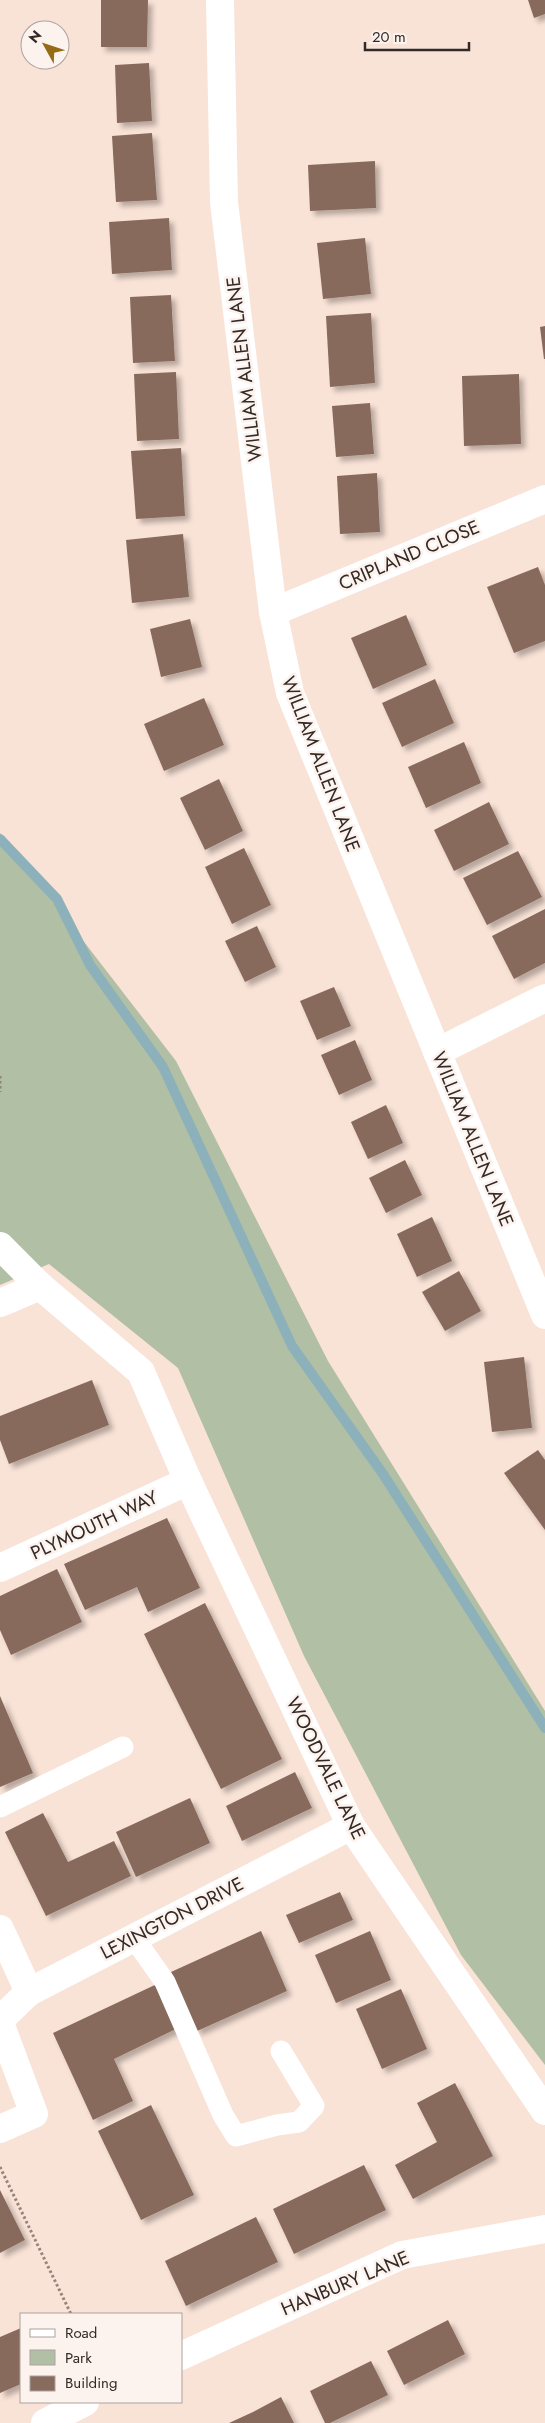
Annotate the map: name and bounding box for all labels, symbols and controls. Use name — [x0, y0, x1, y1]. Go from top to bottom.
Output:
north arrow — [20, 20, 70, 70]
scale bar — [365, 20, 469, 52]
text: N — [24, 26, 46, 47]
text: 20 m — [372, 26, 406, 48]
street label: WILLIAM ALLEN LANE — [219, 275, 269, 463]
street label: CRIPLAND CLOSE — [334, 513, 484, 597]
street label: WILLIAM ALLEN LANE — [275, 672, 367, 856]
street label: WILLIAM ALLEN LANE — [426, 1048, 520, 1230]
street label: PLYMOUTH WAY — [26, 1484, 162, 1566]
street label: WOODVALE LANE — [280, 1692, 372, 1844]
street label: LEXINGTON DRIVE — [96, 1870, 248, 1966]
street label: HANBURY LANE — [277, 2244, 413, 2322]
legend — [20, 2313, 182, 2403]
text: Road — [65, 2322, 97, 2344]
text: Park — [65, 2347, 92, 2369]
text: Building — [65, 2372, 117, 2394]

